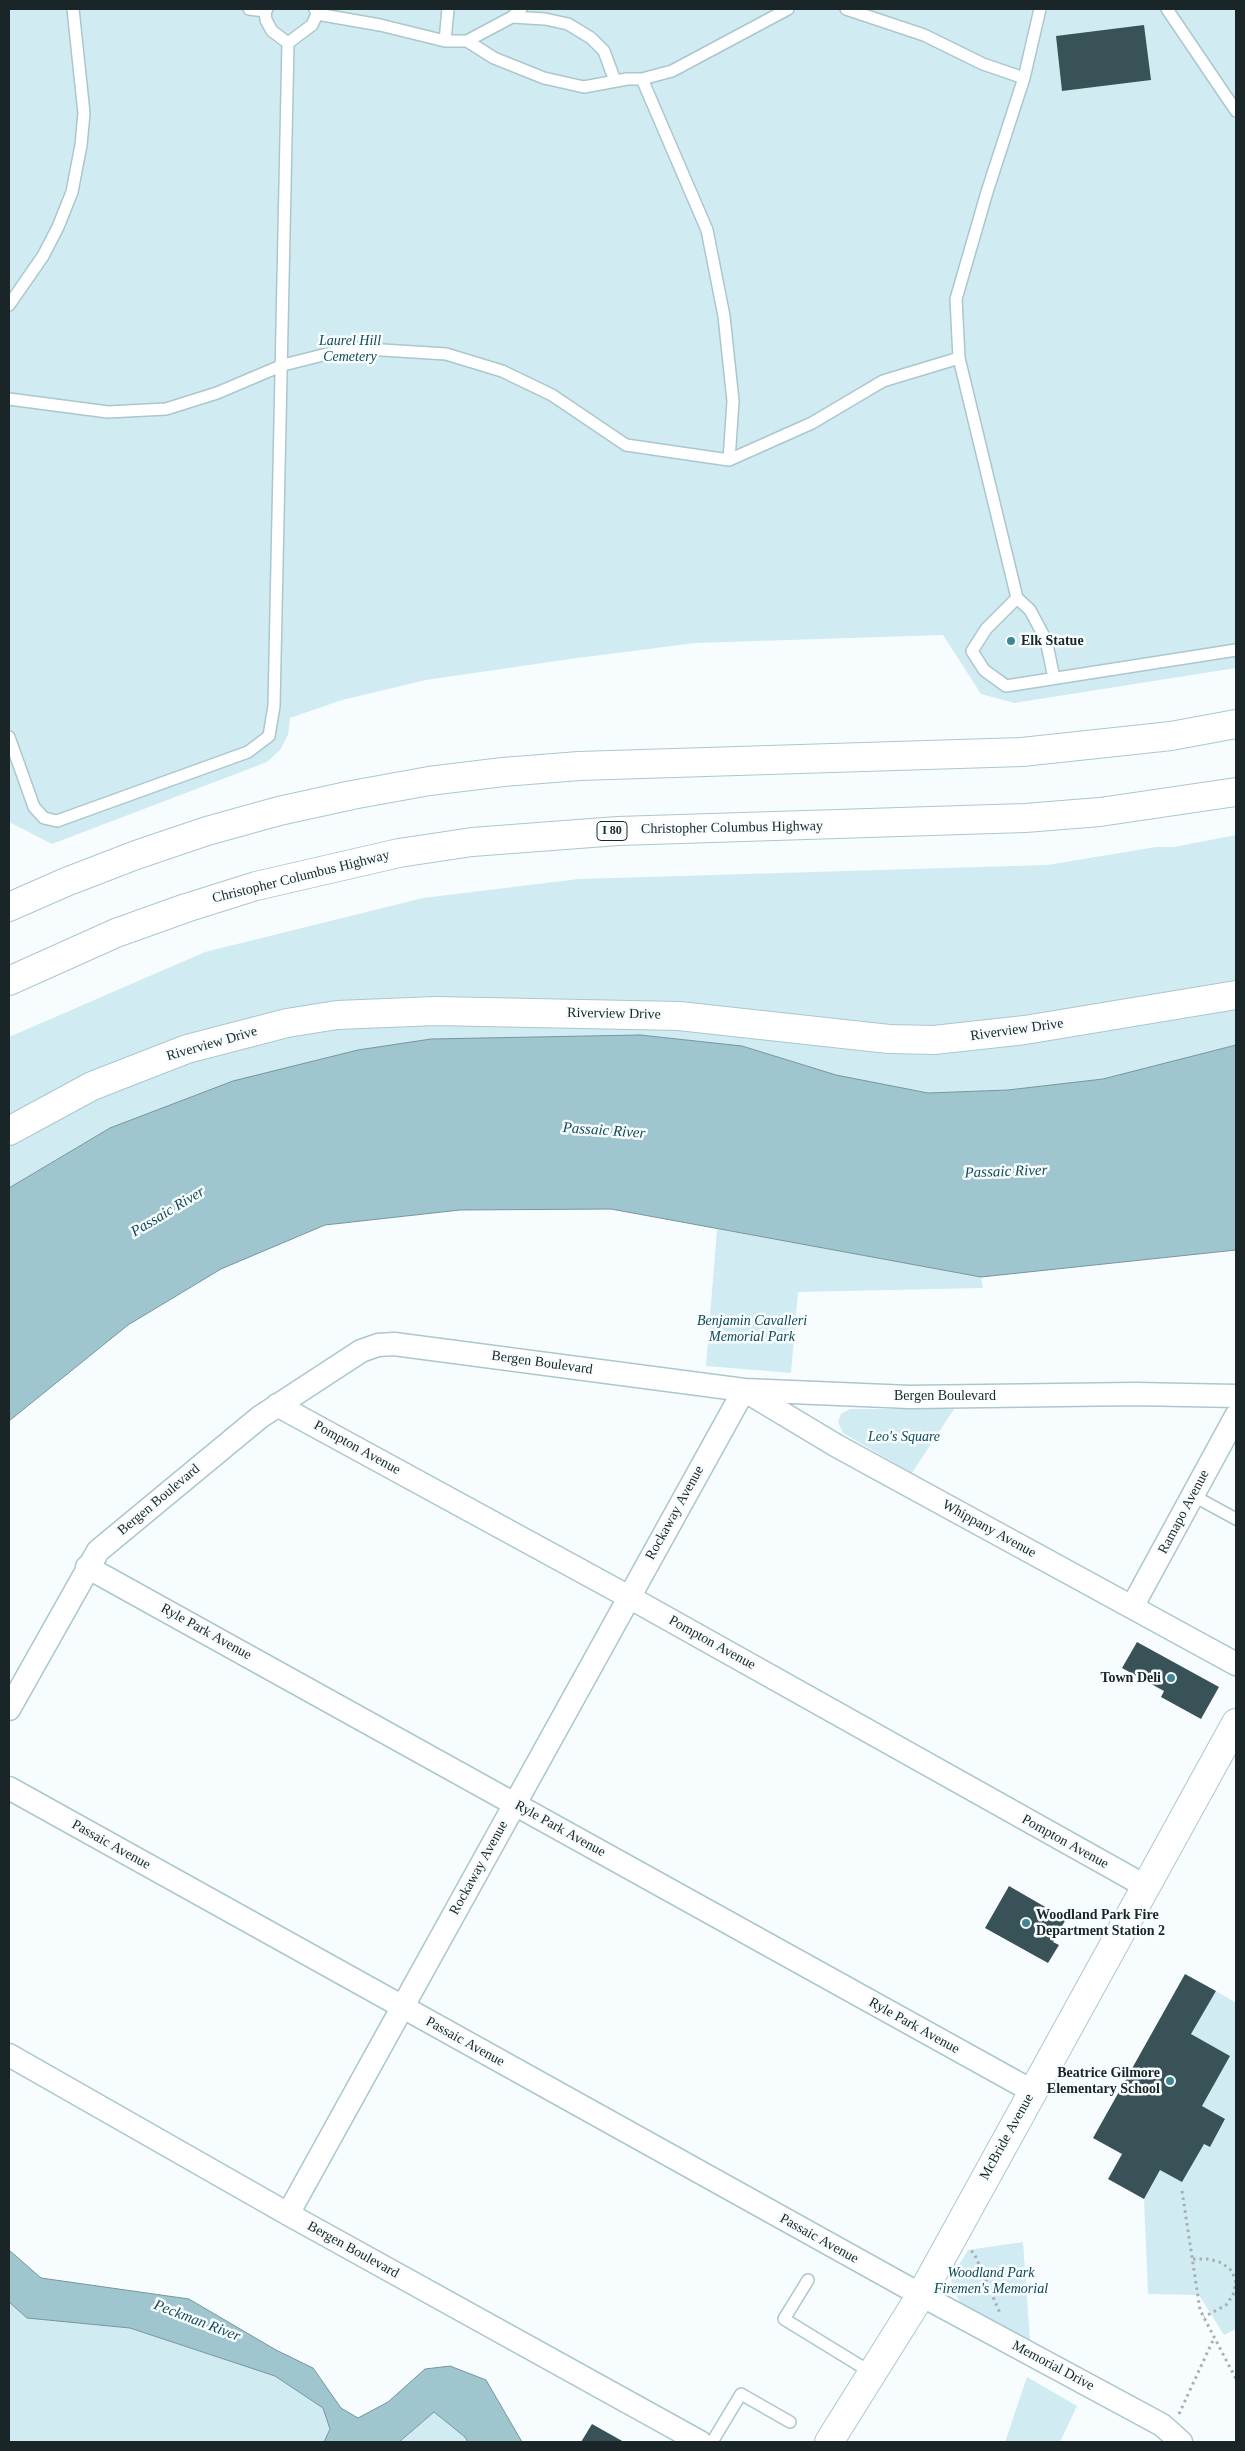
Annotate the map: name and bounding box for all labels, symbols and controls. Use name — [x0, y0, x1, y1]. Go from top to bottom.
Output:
park label: Laurel Hill Cemetery — [319, 333, 381, 366]
place label: Elk Statue — [1021, 633, 1084, 649]
marker: Elk Statue — [1005, 635, 1017, 647]
street label: Christopher Columbus Highway — [641, 818, 823, 838]
road number: I 80 — [597, 821, 627, 840]
street label: Christopher Columbus Highway — [211, 847, 391, 907]
street label: Riverview Drive — [567, 1005, 661, 1023]
street label: Riverview Drive — [969, 1015, 1065, 1045]
street label: Riverview Drive — [165, 1023, 259, 1065]
water label: Passaic River — [562, 1119, 646, 1143]
water label: Passaic River — [964, 1162, 1048, 1182]
water label: Passaic River — [128, 1183, 208, 1241]
park label: Benjamin Cavalleri Memorial Park — [697, 1313, 807, 1345]
street label: Bergen Boulevard — [490, 1348, 594, 1378]
street label: Bergen Boulevard — [894, 1388, 996, 1404]
street label: Pompton Avenue — [311, 1417, 403, 1479]
park label: Leo's Square — [868, 1429, 940, 1445]
street label: Bergen Boulevard — [115, 1461, 203, 1539]
street label: Rockaway Avenue — [642, 1463, 708, 1563]
street label: Ramapo Avenue — [1155, 1467, 1213, 1557]
street label: Whippany Avenue — [939, 1496, 1039, 1562]
street label: Ryle Park Avenue — [158, 1600, 254, 1664]
street label: Pompton Avenue — [666, 1612, 758, 1674]
place label: Town Deli — [1100, 1670, 1161, 1686]
marker: Town Deli — [1165, 1672, 1177, 1684]
street label: Ryle Park Avenue — [512, 1797, 608, 1861]
street label: Pompton Avenue — [1019, 1811, 1111, 1873]
street label: Passaic Avenue — [69, 1817, 153, 1873]
street label: Rockaway Avenue — [446, 1818, 512, 1918]
place label: Woodland Park Fire Department Station 2 — [1036, 1907, 1165, 1940]
marker: Woodland Park Fire Department Station 2 — [1020, 1917, 1032, 1929]
street label: Ryle Park Avenue — [866, 1994, 962, 2058]
street label: Passaic Avenue — [423, 2014, 507, 2070]
place label: Beatrice Gilmore Elementary School — [1047, 2065, 1160, 2098]
marker: Beatrice Gilmore Elementary School — [1164, 2075, 1176, 2087]
street label: McBride Avenue — [976, 2091, 1038, 2183]
street label: Passaic Avenue — [777, 2211, 861, 2267]
street label: Bergen Boulevard — [304, 2218, 402, 2282]
park label: Woodland Park Firemen's Memorial — [934, 2265, 1048, 2298]
water label: Peckman River — [151, 2296, 243, 2346]
street label: Memorial Drive — [1009, 2337, 1097, 2395]

